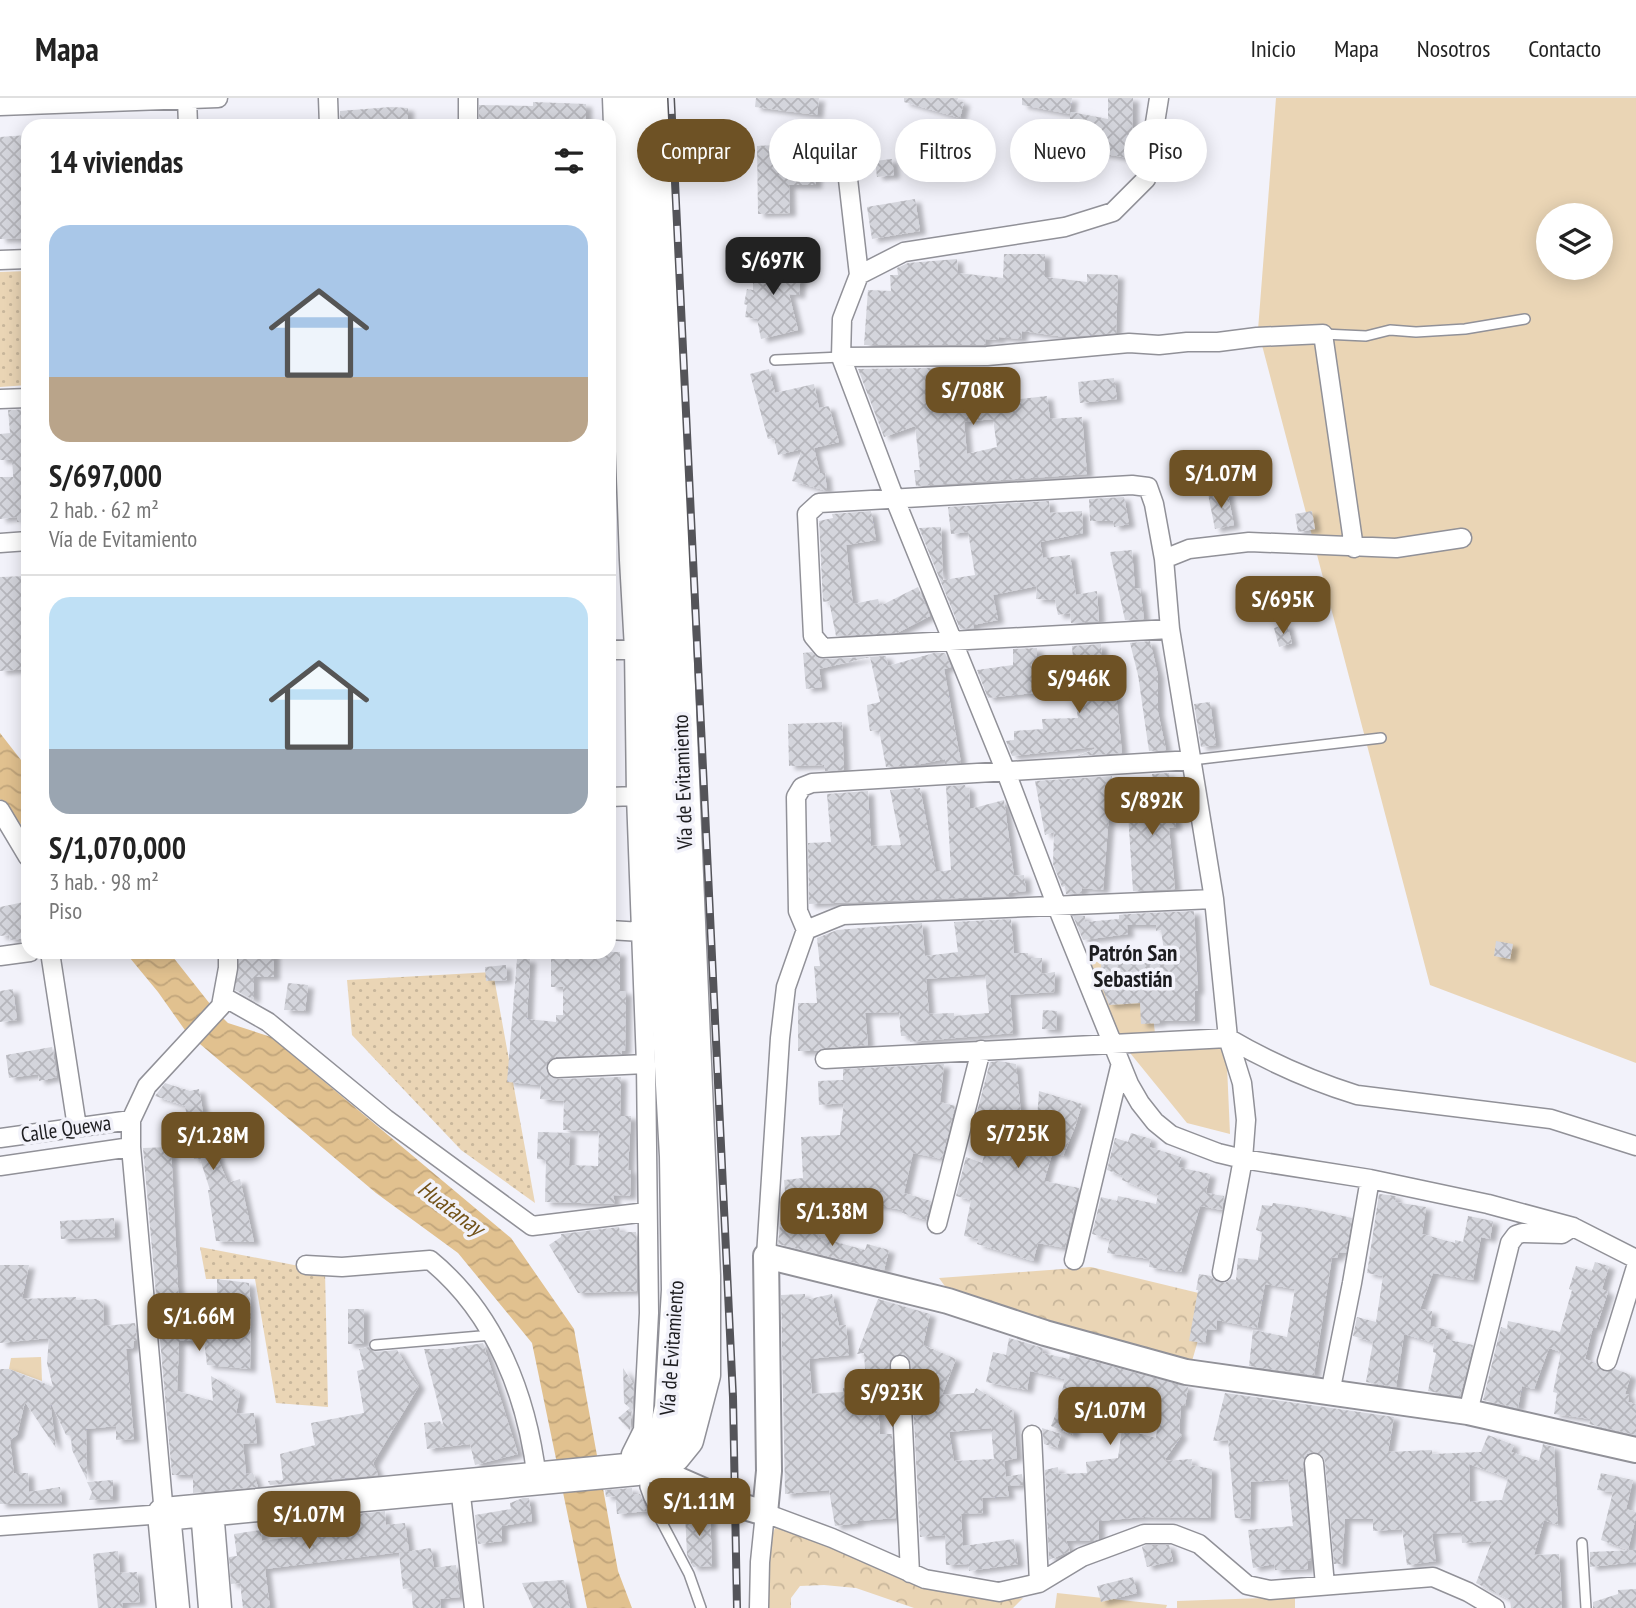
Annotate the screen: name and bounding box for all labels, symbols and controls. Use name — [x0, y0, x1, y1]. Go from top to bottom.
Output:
text: Mapa — [35, 27, 99, 70]
text: Inicio — [1250, 33, 1296, 64]
text: Mapa — [1334, 33, 1379, 64]
text: Nosotros — [1417, 33, 1490, 64]
text: Contacto — [1528, 33, 1601, 64]
chip: Comprar — [637, 119, 755, 182]
chip: Alquilar — [769, 119, 881, 182]
chip: Filtros — [895, 119, 996, 182]
chip: Nuevo — [1010, 119, 1110, 182]
chip: Piso — [1124, 119, 1207, 182]
text: 14 viviendas — [49, 142, 183, 181]
icon: filters — [550, 142, 588, 180]
map controls — [1536, 203, 1613, 280]
button: layers — [1536, 203, 1613, 280]
pin: S/697K — [716, 238, 830, 297]
text: S/697K — [741, 245, 805, 274]
icon: home — [256, 270, 382, 396]
pin: S/708K — [916, 368, 1030, 427]
text: S/708K — [941, 375, 1005, 404]
pin: S/1.07M — [1156, 450, 1286, 510]
text: S/697,000 — [49, 456, 162, 495]
text: S/1.07M — [1185, 458, 1257, 487]
text: 2 hab. · 62 m² — [49, 495, 159, 524]
text: Vía de Evitamiento — [49, 524, 197, 553]
pin: S/695K — [1226, 576, 1340, 636]
text: S/695K — [1251, 584, 1315, 613]
icon: home — [256, 642, 382, 768]
pin: S/946K — [1022, 656, 1136, 715]
text: S/946K — [1047, 663, 1111, 692]
street label: Vía de Evitamiento — [667, 714, 698, 851]
pin: S/892K — [1095, 778, 1209, 837]
text: S/892K — [1120, 785, 1184, 814]
text: S/1,070,000 — [49, 828, 186, 867]
text: 3 hab. · 98 m² — [49, 867, 159, 896]
text: Piso — [49, 896, 82, 925]
district label: Patrón San Sebastián — [1089, 938, 1177, 993]
street label: Calle Quewa — [19, 1109, 113, 1148]
pin: S/725K — [961, 1110, 1075, 1170]
pin: S/1.28M — [148, 1112, 278, 1172]
text: S/725K — [986, 1118, 1050, 1147]
text: S/1.28M — [177, 1120, 249, 1149]
water label: Huatanay — [413, 1173, 493, 1244]
pin: S/1.38M — [767, 1188, 897, 1248]
text: S/1.38M — [796, 1196, 868, 1225]
street label: Vía de Evitamiento — [653, 1280, 690, 1417]
pin: S/1.66M — [134, 1294, 264, 1353]
text: S/1.66M — [163, 1301, 235, 1330]
pin: S/923K — [835, 1370, 949, 1429]
text: S/923K — [860, 1377, 924, 1406]
pin: S/1.07M — [1045, 1388, 1175, 1447]
text: S/1.07M — [1074, 1395, 1146, 1424]
pin: S/1.11M — [634, 1478, 764, 1538]
text: S/1.11M — [663, 1486, 735, 1515]
pin: S/1.07M — [244, 1492, 374, 1551]
text: S/1.07M — [273, 1499, 345, 1528]

